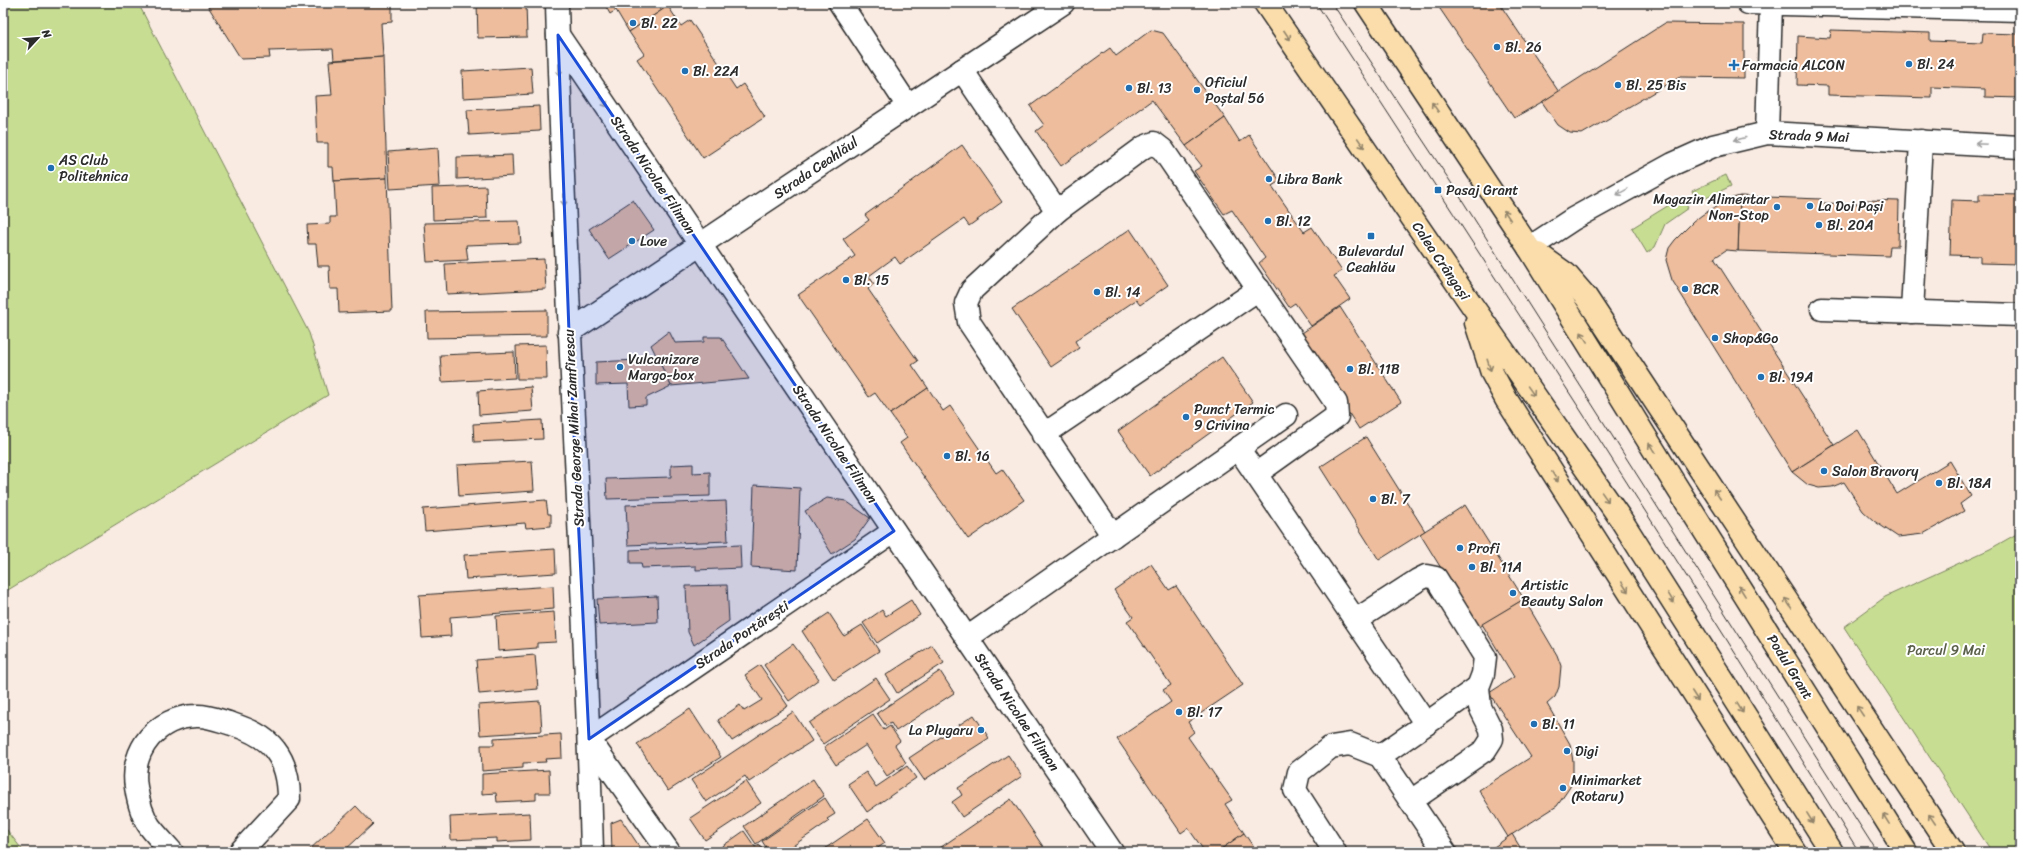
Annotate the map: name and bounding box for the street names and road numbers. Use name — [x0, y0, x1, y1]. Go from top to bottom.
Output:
street label: Strada Nicolae Filimon — [604, 110, 703, 240]
street label: Strada 9 Mai — [1768, 122, 1851, 150]
street label: Strada Ceahlăul — [768, 130, 864, 206]
street label: Calea Crângași — [1405, 216, 1477, 307]
street label: Strada George Mihai Zamfirescu — [556, 328, 592, 527]
street label: Strada Nicolae Filimon — [786, 379, 885, 509]
street label: Strada Portărești — [690, 593, 795, 676]
street label: Podul Grant — [1760, 629, 1820, 705]
street label: Strada Nicolae Filimon — [968, 647, 1067, 777]

